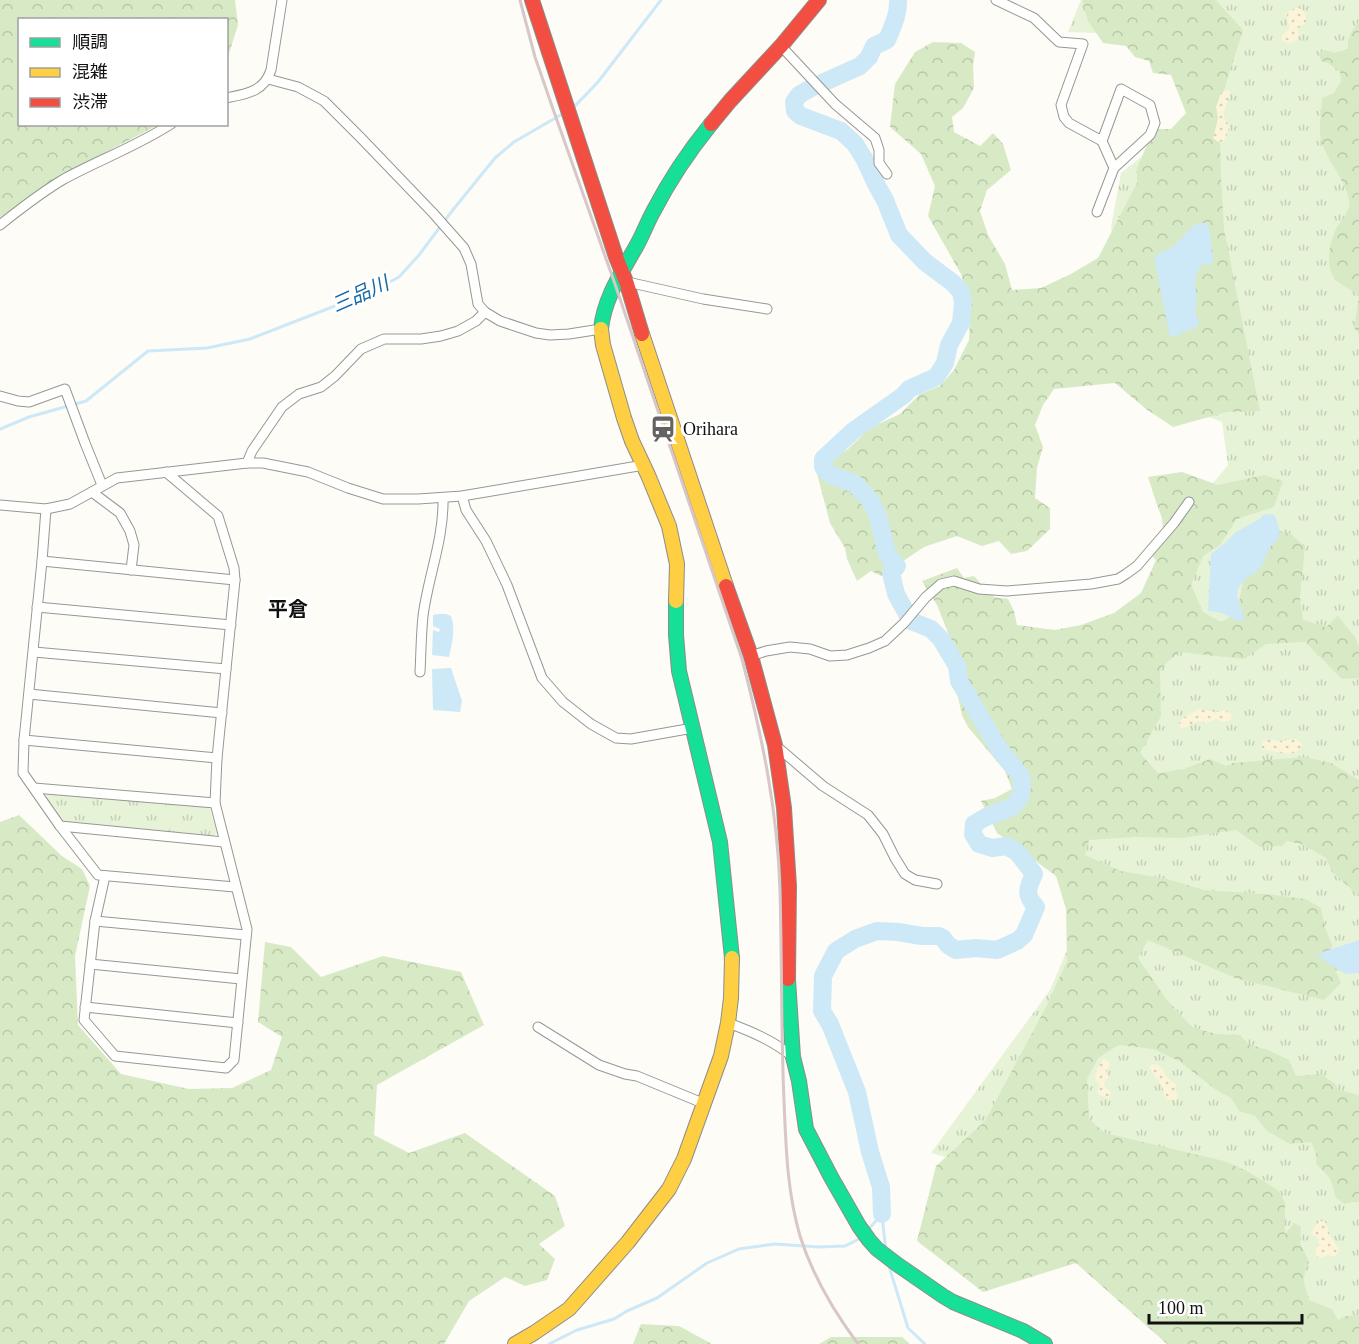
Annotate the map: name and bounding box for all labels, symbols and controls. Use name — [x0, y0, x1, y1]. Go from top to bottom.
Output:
legend — [18, 18, 228, 126]
text: 順調 — [72, 32, 108, 52]
text: 混雑 — [72, 62, 108, 82]
text: 渋滞 — [72, 92, 108, 112]
water label: 三品川 — [328, 271, 394, 316]
station icon: Orihara — [648, 414, 678, 444]
place label: Orihara — [683, 419, 738, 439]
district label: 平倉 — [268, 598, 308, 620]
scale bar — [1149, 1287, 1302, 1325]
text: 100 m — [1158, 1298, 1204, 1318]

